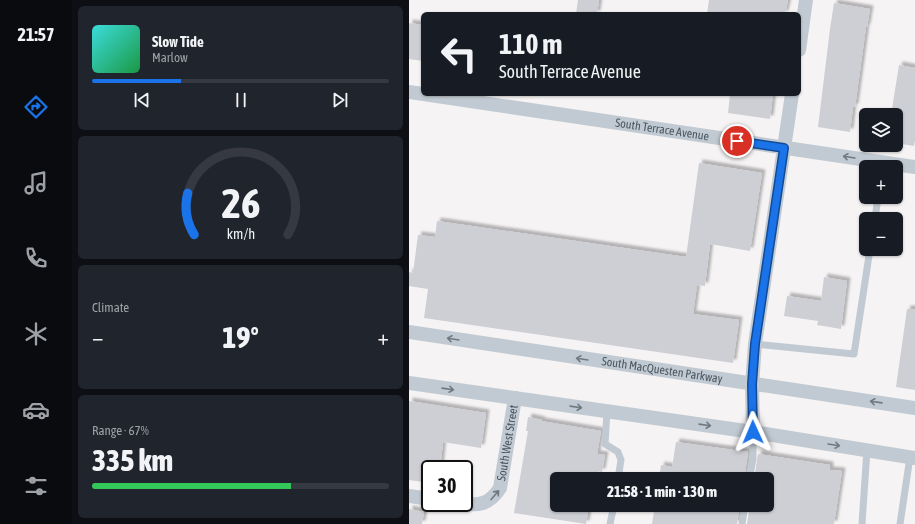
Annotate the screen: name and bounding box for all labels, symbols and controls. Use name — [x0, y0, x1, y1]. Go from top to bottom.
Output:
text: 21:57 — [17, 24, 55, 45]
icon: left — [433, 28, 485, 80]
text: 110 m — [499, 28, 562, 60]
text: Slow Tide — [152, 33, 204, 50]
text: Marlow — [152, 50, 188, 65]
text: South Terrace Avenue — [499, 61, 641, 82]
icon: previous — [131, 89, 153, 111]
icon: pause — [230, 89, 252, 111]
icon: next — [329, 89, 351, 111]
icon: directions — [22, 93, 50, 121]
map controls — [859, 108, 903, 256]
button: layers — [859, 108, 903, 152]
street label: South Terrace Avenue — [614, 116, 710, 143]
pin — [720, 124, 754, 158]
icon: arrive — [726, 130, 748, 152]
one-way arrow — [843, 153, 856, 161]
button: + — [859, 160, 903, 204]
icon: music — [22, 169, 50, 197]
text: 26 — [221, 179, 260, 227]
button: − — [859, 212, 903, 256]
text: km/h — [226, 226, 255, 242]
icon: phone — [22, 244, 50, 272]
text: Climate — [92, 300, 129, 315]
icon: climate — [22, 320, 50, 348]
text: 19° — [222, 320, 259, 354]
text: − — [92, 324, 103, 350]
text: + — [378, 324, 389, 350]
one-way arrow — [447, 335, 460, 343]
street label: South MacQuesten Parkway — [601, 354, 724, 386]
one-way arrow — [576, 355, 589, 363]
one-way arrow — [441, 385, 454, 393]
icon: car — [22, 396, 50, 424]
one-way arrow — [870, 398, 883, 406]
street label: South West Street — [494, 403, 521, 482]
one-way arrow — [569, 403, 582, 411]
position arrow — [732, 411, 774, 453]
one-way arrow — [698, 421, 711, 429]
text: Range · 67% — [92, 423, 149, 438]
one-way arrow — [827, 441, 840, 449]
text: 335 km — [92, 443, 173, 477]
speed limit sign: 30 — [421, 460, 473, 512]
icon: filters — [22, 472, 50, 500]
text: 21:58 · 1 min · 130 m — [607, 483, 717, 500]
one-way arrow — [490, 490, 499, 500]

